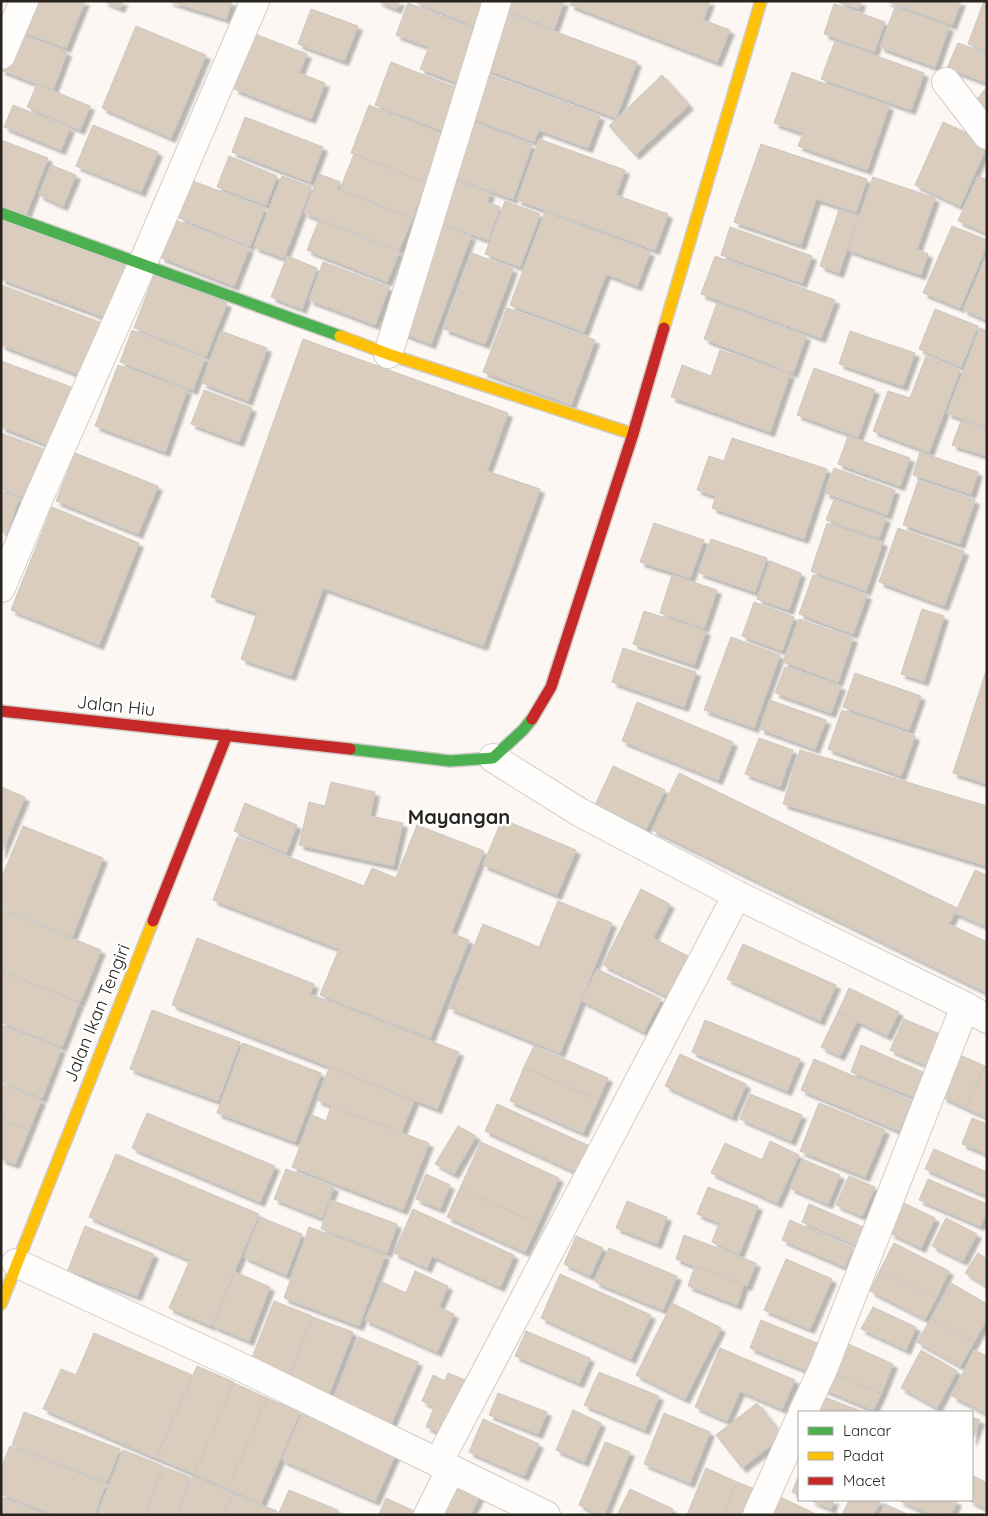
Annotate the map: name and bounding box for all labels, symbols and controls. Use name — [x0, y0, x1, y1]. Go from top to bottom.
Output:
street label: Jalan Hiu — [76, 690, 156, 721]
district label: Mayangan — [408, 804, 510, 829]
street label: Jalan Ikan Tengiri — [58, 940, 135, 1085]
legend — [798, 1411, 973, 1501]
text: Lancar — [843, 1421, 892, 1440]
text: Padat — [843, 1446, 884, 1465]
text: Macet — [843, 1471, 886, 1490]

